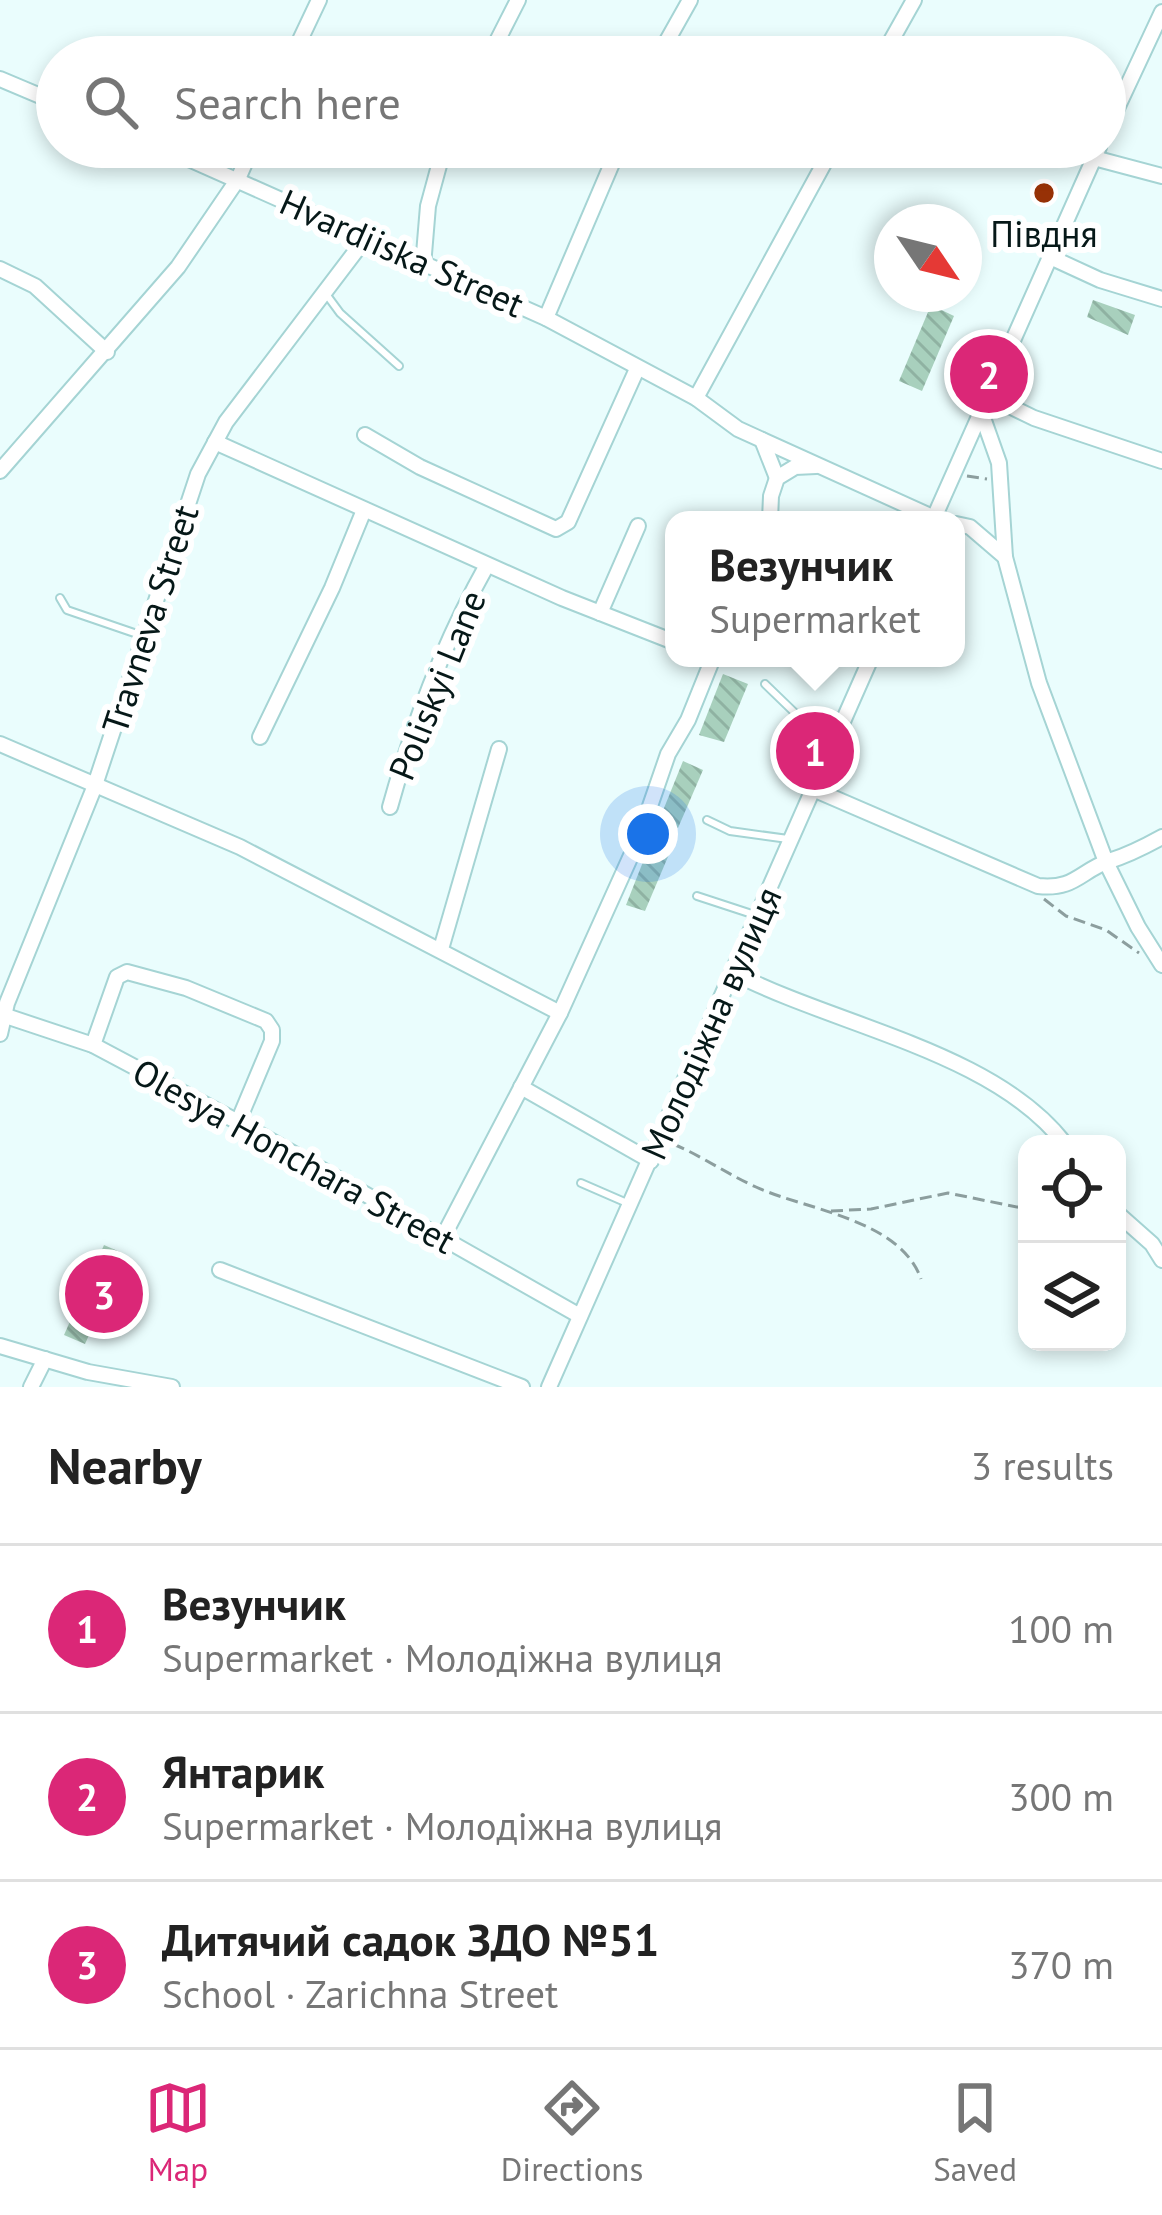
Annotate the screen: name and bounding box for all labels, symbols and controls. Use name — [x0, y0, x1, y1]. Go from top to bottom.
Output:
search box — [36, 36, 1126, 168]
icon: search — [78, 69, 144, 135]
text: Search here — [174, 73, 401, 131]
street label: Hvardiiska Street — [273, 178, 531, 327]
marker: Півдня — [1031, 180, 1057, 206]
north arrow — [874, 204, 982, 312]
place label: Півдня — [990, 210, 1098, 257]
pin: 2 — [950, 329, 1028, 419]
street label: Travneva Street — [90, 499, 209, 739]
popup — [665, 511, 965, 667]
text: Везунчик — [709, 535, 893, 593]
street label: Poliskyi Lane — [377, 583, 496, 786]
text: Supermarket — [709, 593, 921, 644]
pin: 1 — [776, 706, 854, 796]
your location — [618, 804, 678, 864]
street label: Молодіжна вулиця — [629, 879, 792, 1166]
street label: Olesya Honchara Street — [125, 1047, 464, 1264]
map controls — [1018, 1135, 1126, 1351]
button: locate — [1018, 1135, 1126, 1243]
button: layers — [1018, 1243, 1126, 1351]
pin: 3 — [65, 1249, 143, 1339]
text: Nearby — [48, 1432, 202, 1498]
text: 3 results — [971, 1440, 1114, 1491]
text: Везунчик — [162, 1574, 346, 1632]
text: 1 — [76, 1603, 98, 1654]
text: 100 m — [1008, 1603, 1114, 1654]
text: Supermarket · Молодіжна вулиця — [162, 1632, 722, 1683]
text: Янтарик — [162, 1742, 324, 1800]
text: 2 — [76, 1771, 98, 1822]
text: 300 m — [1008, 1771, 1114, 1822]
text: Supermarket · Молодіжна вулиця — [162, 1800, 722, 1851]
text: Дитячий садок ЗДО №51 — [162, 1910, 659, 1968]
text: 3 — [76, 1939, 98, 1990]
text: 370 m — [1008, 1939, 1114, 1990]
text: School · Zarichna Street — [162, 1968, 558, 2019]
tab: Map — [145, 2075, 211, 2190]
tab: Directions — [501, 2075, 643, 2190]
tab: Saved — [933, 2075, 1017, 2190]

